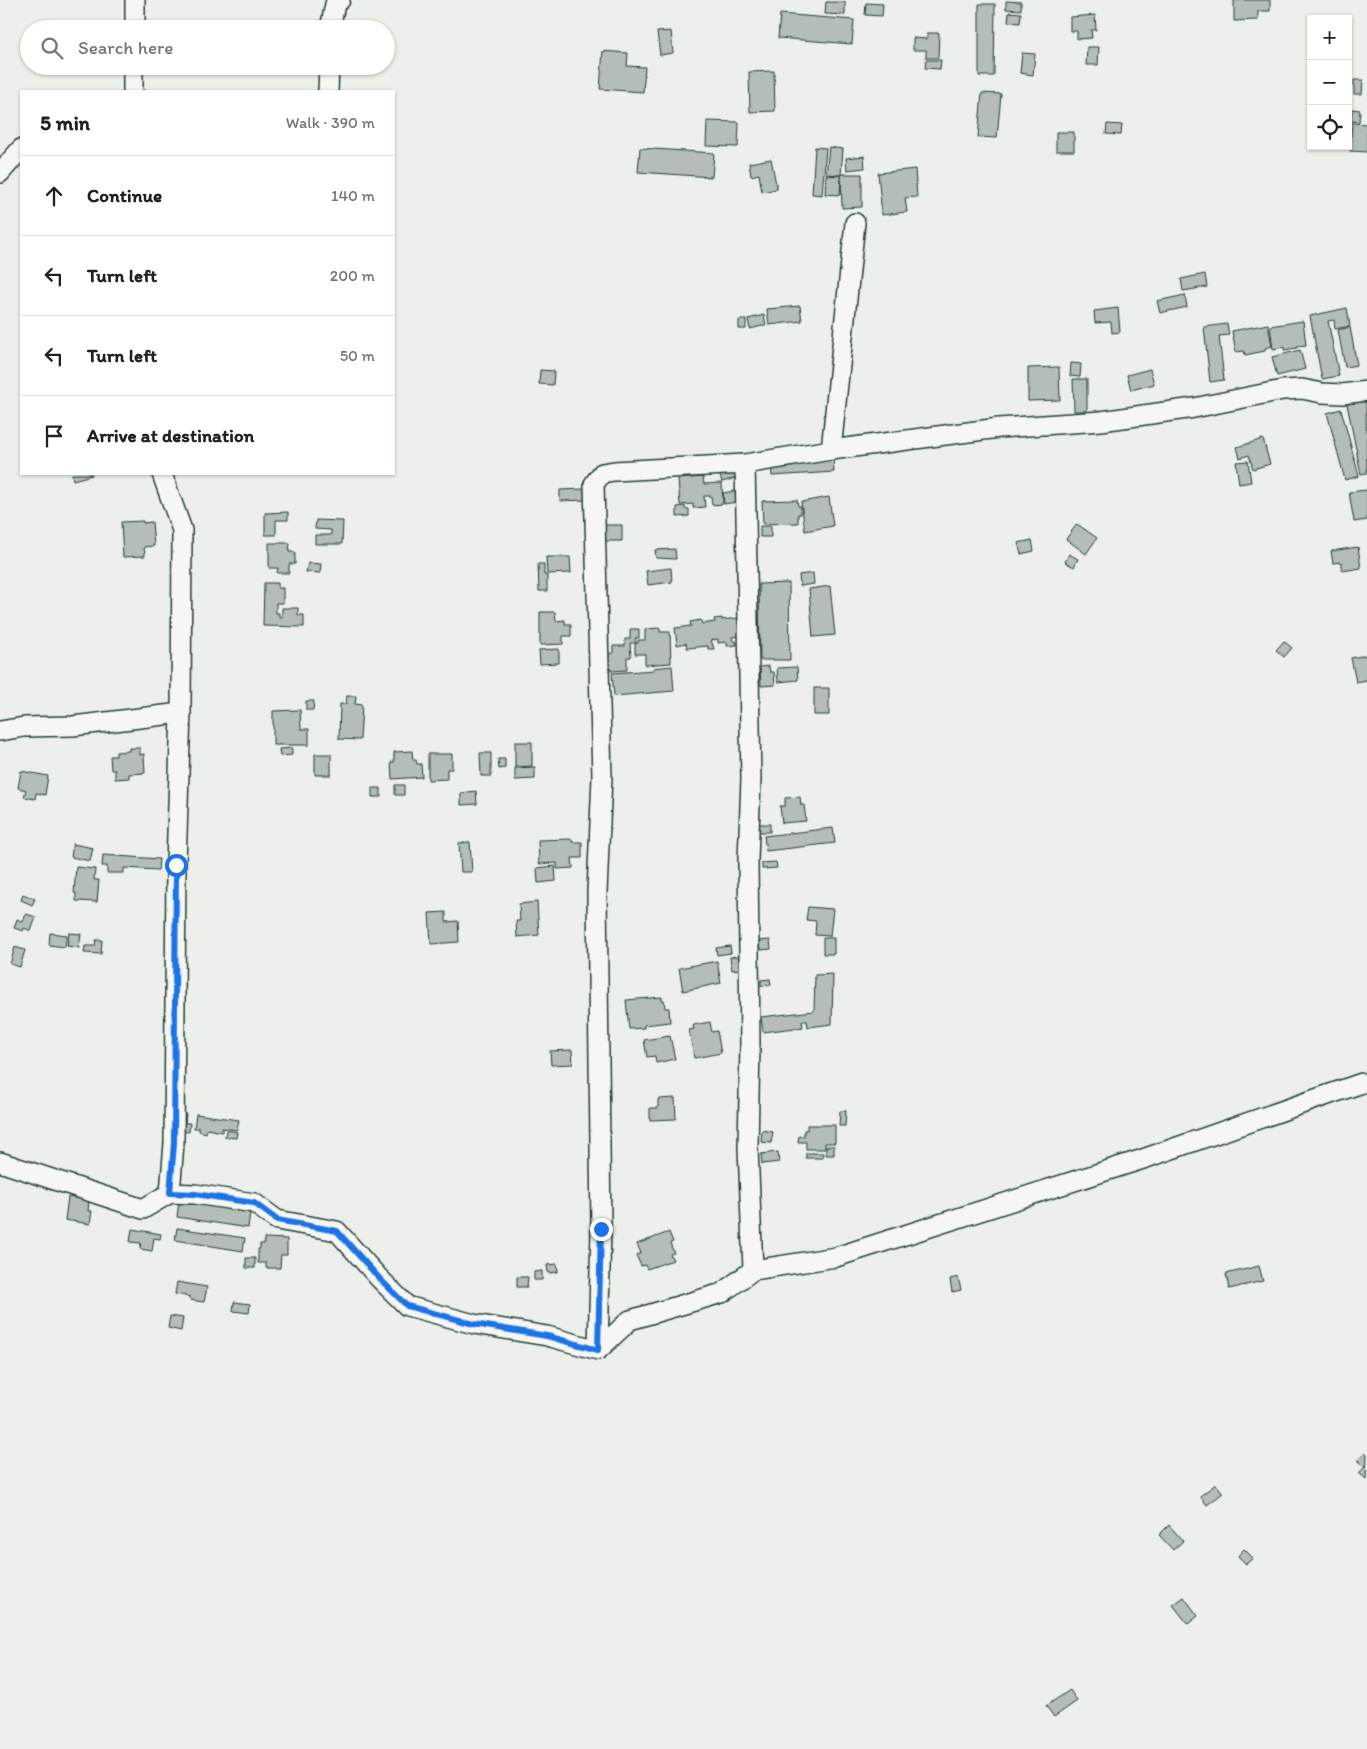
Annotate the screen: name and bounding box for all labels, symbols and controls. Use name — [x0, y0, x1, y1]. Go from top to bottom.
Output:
map controls — [1307, 15, 1352, 150]
button: + — [1307, 15, 1352, 60]
search box — [20, 20, 395, 75]
icon: search — [38, 34, 66, 62]
text: Search here — [78, 36, 173, 59]
button: − — [1307, 60, 1352, 105]
button: locate — [1307, 105, 1352, 150]
text: 5 min — [40, 110, 90, 135]
text: Walk · 390 m — [286, 113, 375, 132]
icon: ahead — [40, 182, 68, 210]
text: Continue — [87, 184, 162, 207]
text: 140 m — [331, 186, 375, 205]
icon: left — [40, 262, 68, 290]
text: Turn left — [87, 264, 157, 287]
text: 200 m — [330, 266, 375, 285]
icon: left — [40, 342, 68, 370]
text: Turn left — [87, 344, 157, 367]
text: 50 m — [340, 346, 375, 365]
icon: arrive — [40, 422, 68, 450]
text: Arrive at destination — [87, 424, 254, 447]
route start — [165, 854, 188, 877]
route end — [590, 1218, 613, 1241]

